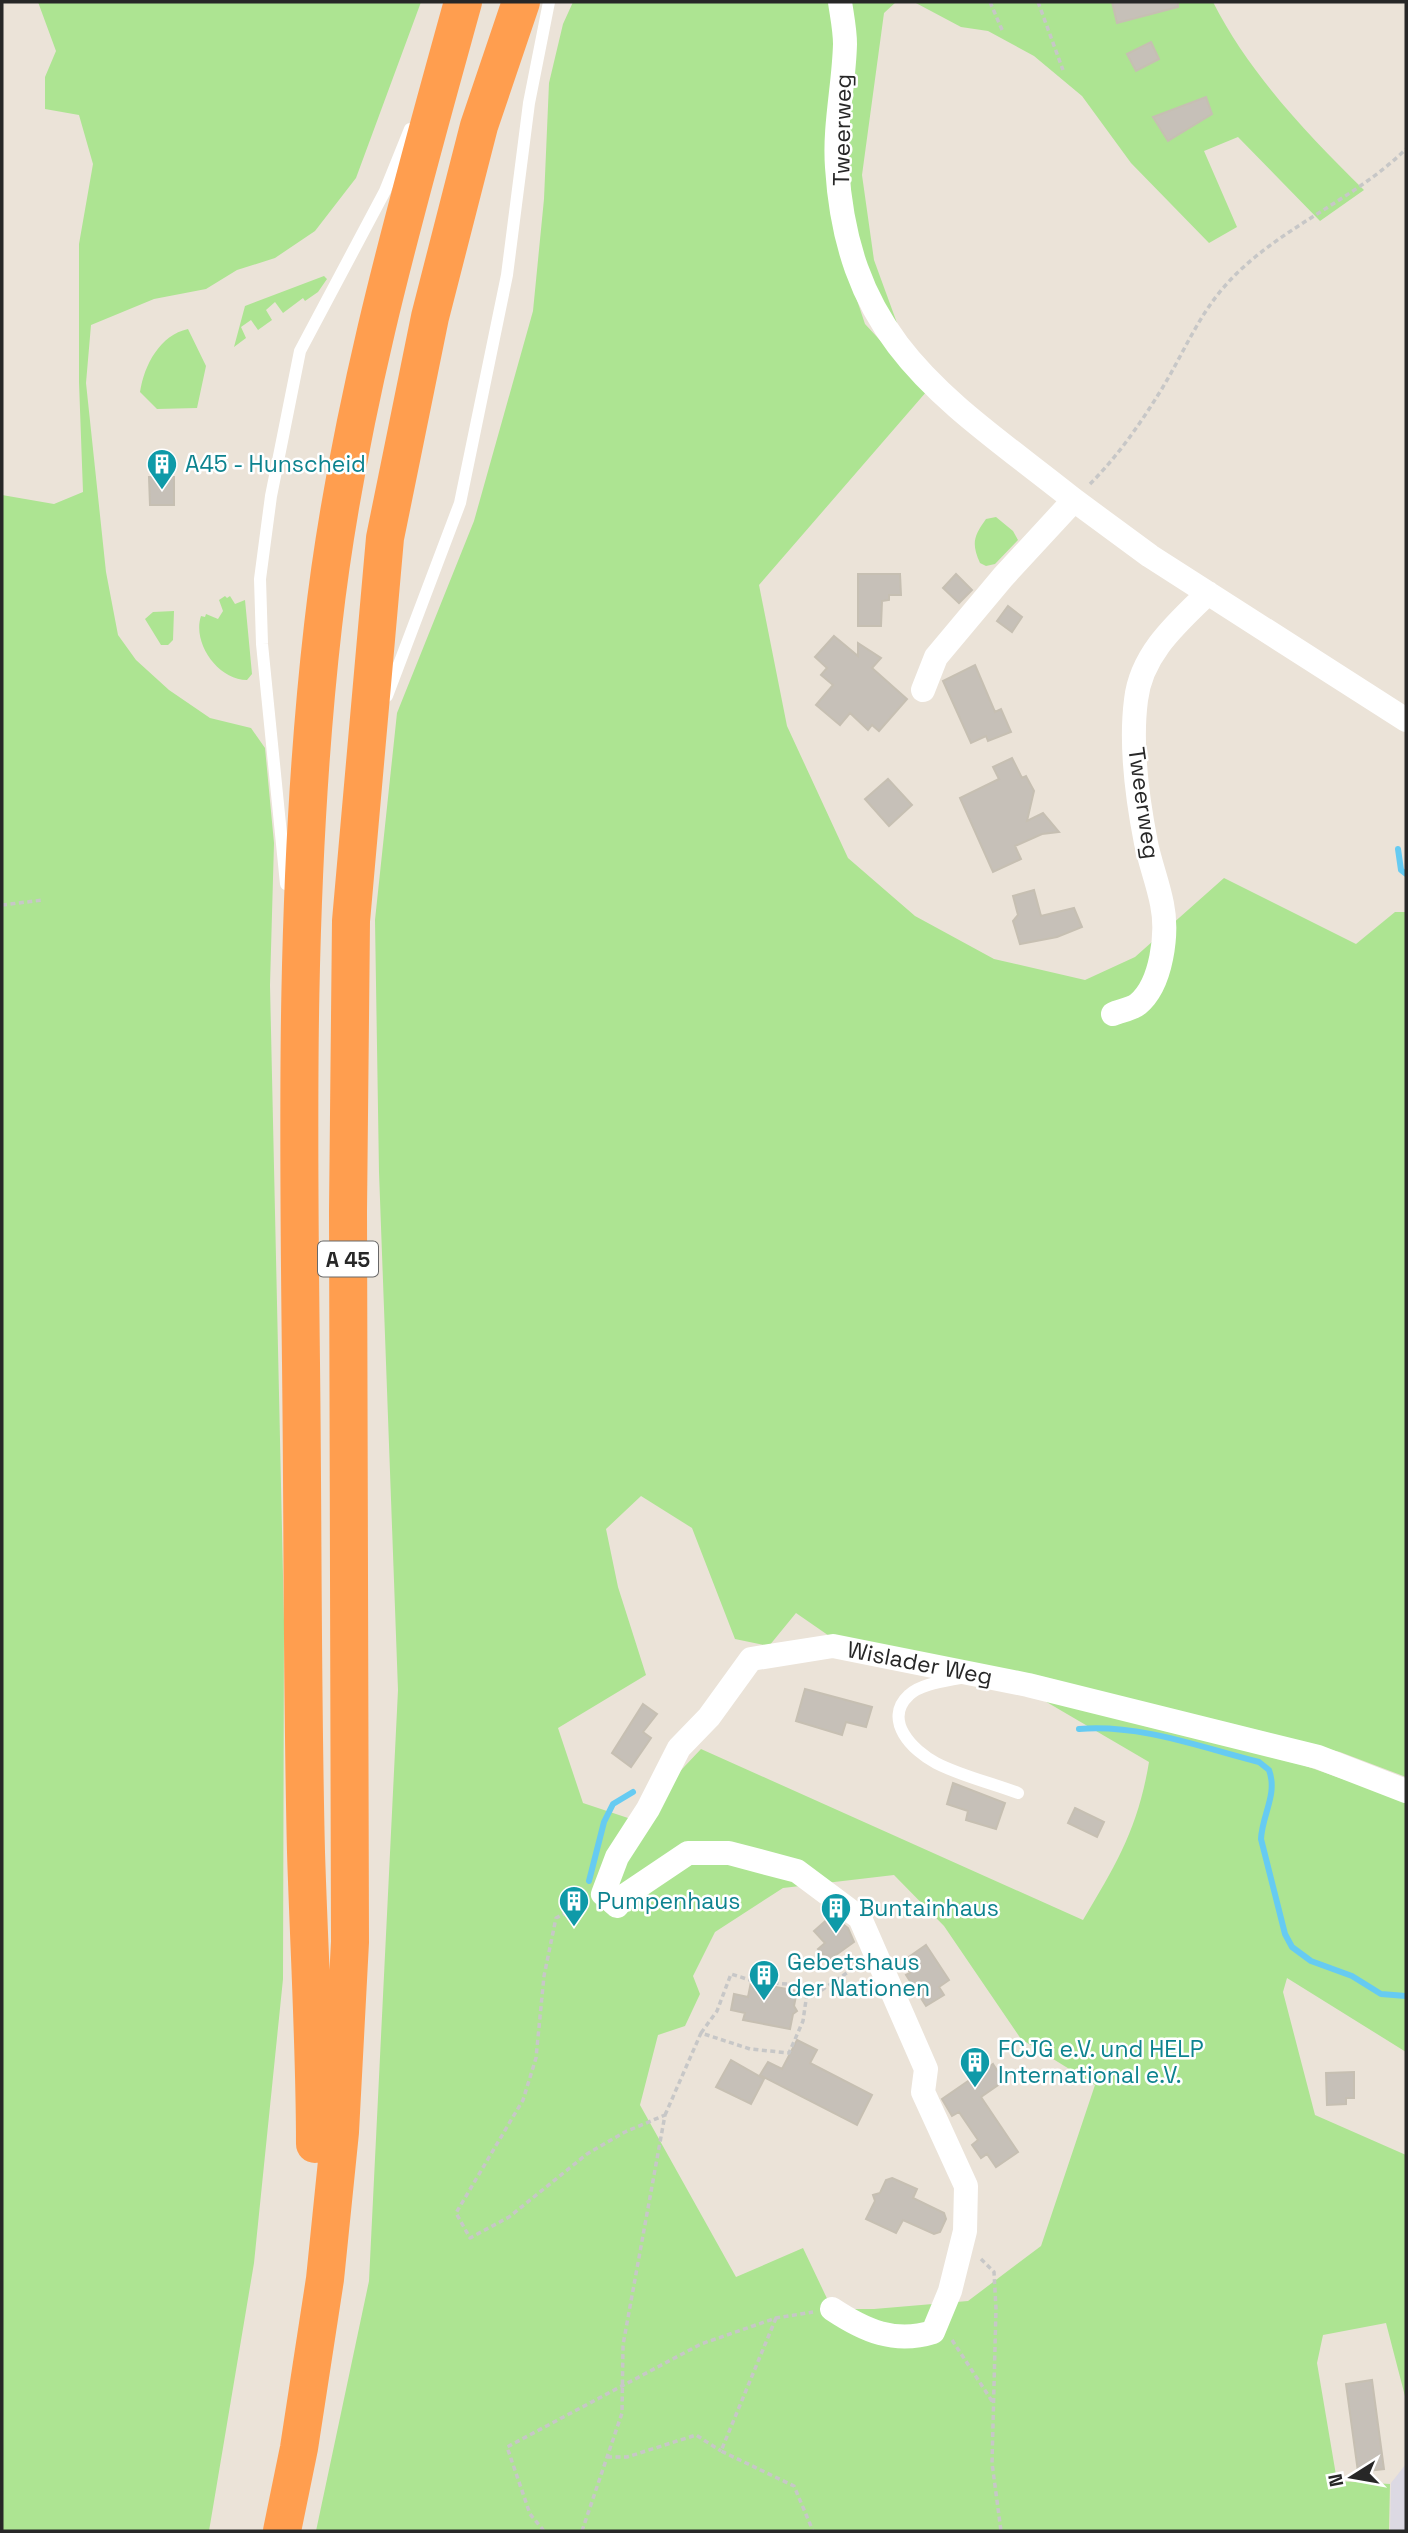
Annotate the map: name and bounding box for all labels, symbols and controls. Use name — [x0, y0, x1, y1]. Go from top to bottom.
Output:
street label: Tweerweg — [826, 74, 858, 186]
building icon: A45 - Hunscheid — [145, 447, 179, 491]
place label: A45 - Hunscheid — [185, 449, 366, 479]
street label: Tweerweg — [1121, 745, 1167, 861]
road number: A 45 — [318, 1242, 378, 1276]
street label: Wislader Weg — [845, 1634, 995, 1692]
building icon: Pumpenhaus — [557, 1884, 591, 1928]
place label: Pumpenhaus — [597, 1886, 740, 1916]
building icon: Buntainhaus — [819, 1891, 853, 1935]
place label: Buntainhaus — [859, 1893, 999, 1923]
place label: Gebetshaus der Nationen — [787, 1947, 930, 2003]
building icon: Gebetshaus der Nationen — [747, 1958, 781, 2002]
place label: FCJG e.V. und HELP International e.V. — [998, 2034, 1204, 2090]
building icon: FCJG e.V. und HELP International e.V. — [958, 2045, 992, 2089]
north arrow — [1317, 2442, 1387, 2512]
text: N — [1322, 2472, 1349, 2489]

